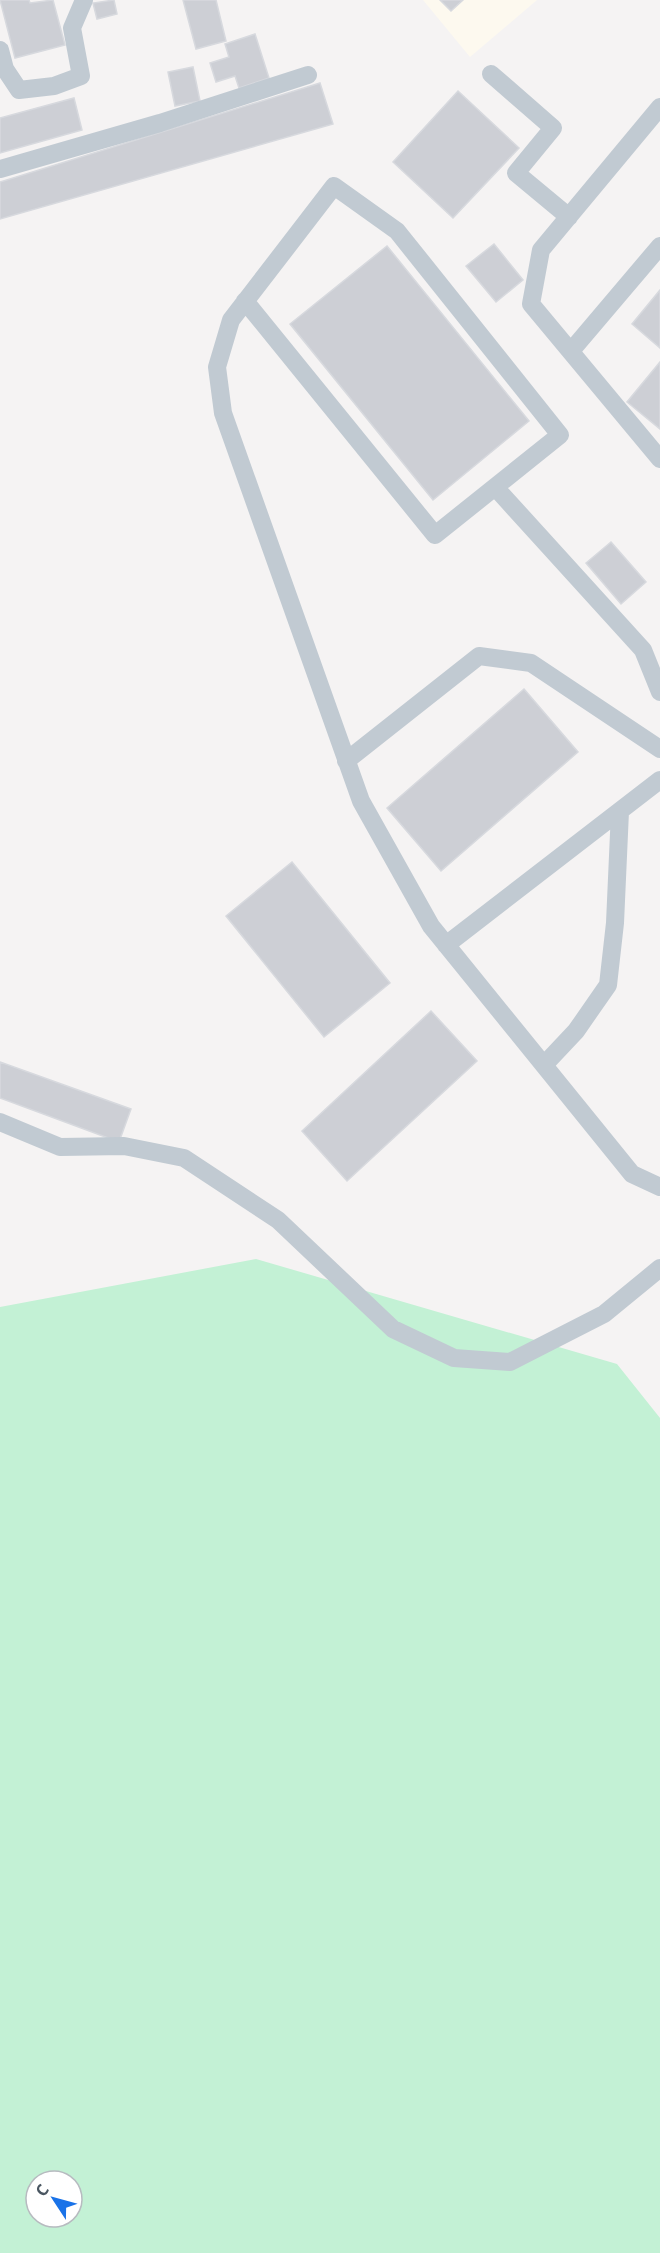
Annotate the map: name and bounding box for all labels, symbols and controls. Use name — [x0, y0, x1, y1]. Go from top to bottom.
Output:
north arrow — [24, 2169, 84, 2229]
text: С — [30, 2180, 54, 2201]

